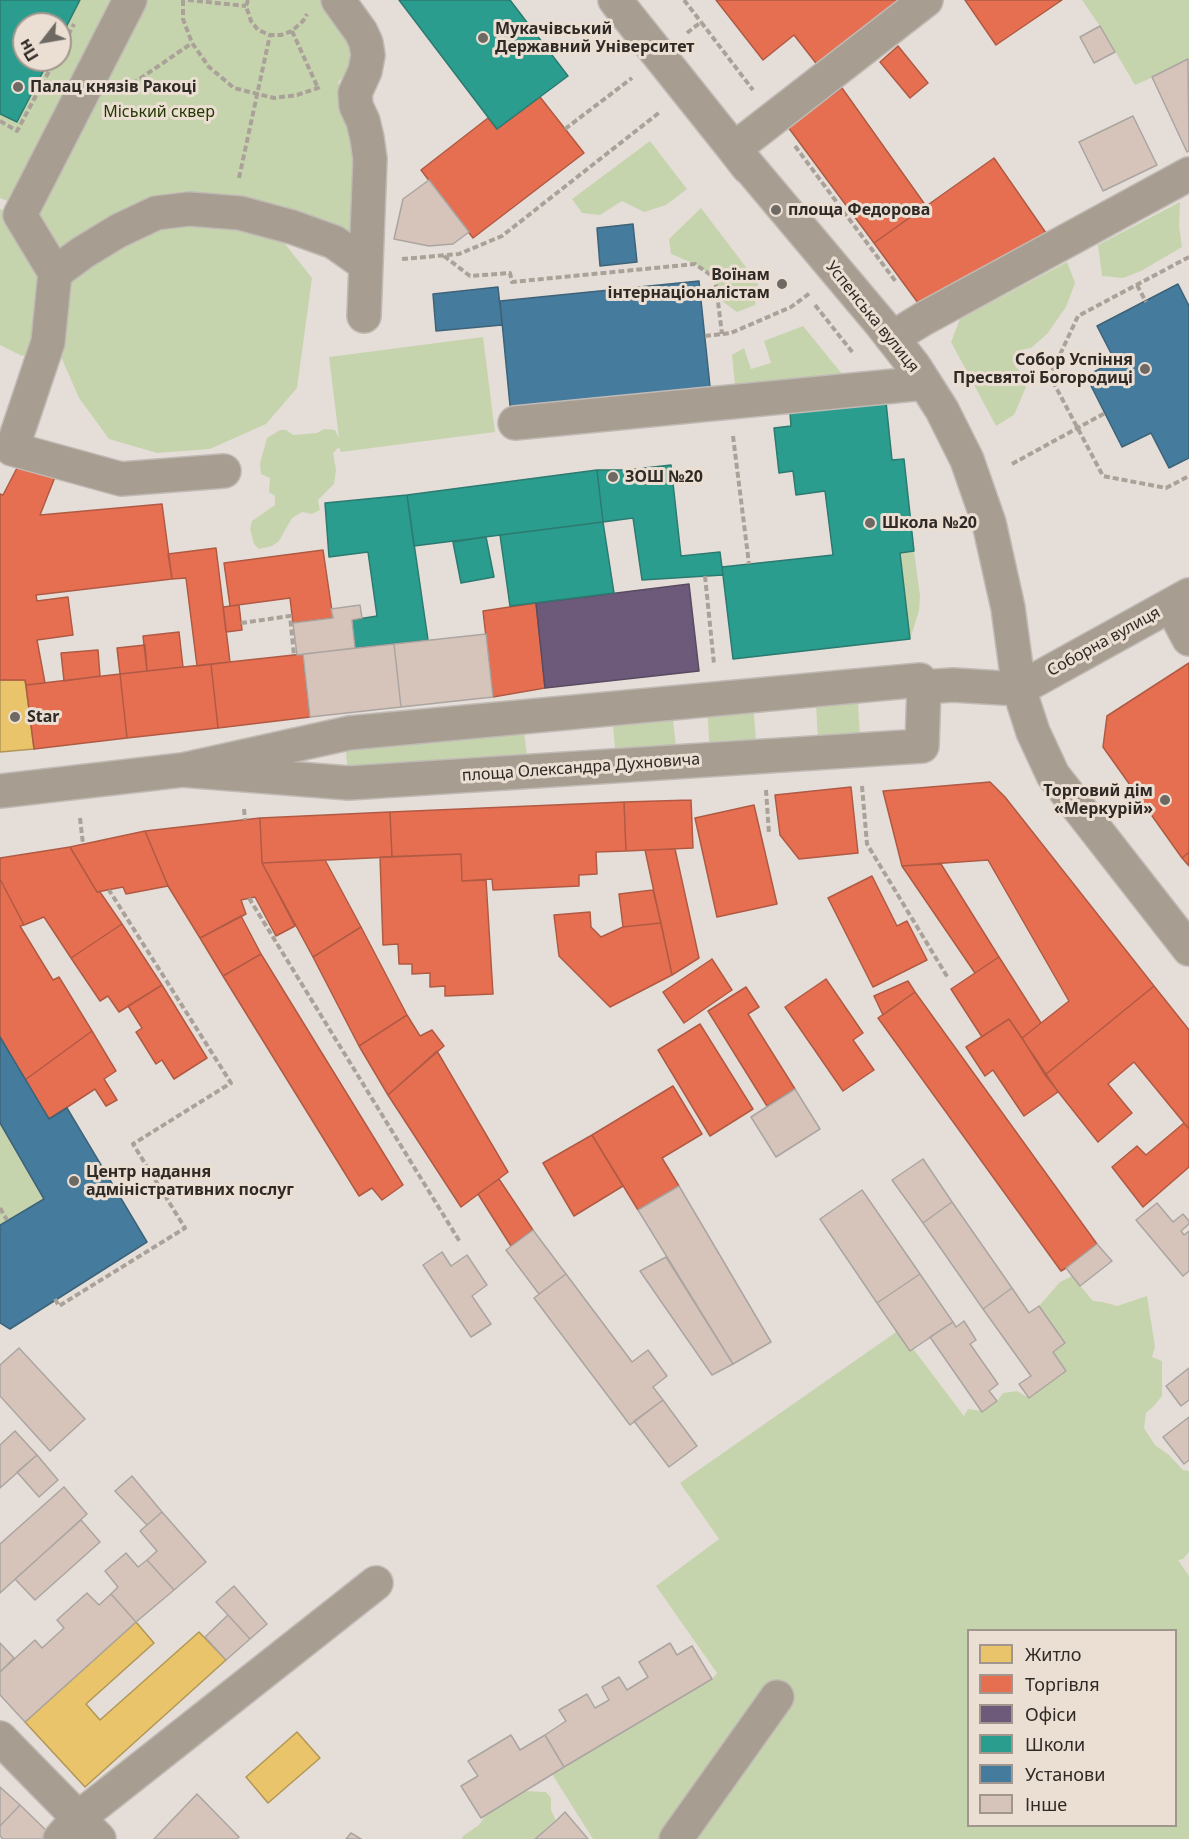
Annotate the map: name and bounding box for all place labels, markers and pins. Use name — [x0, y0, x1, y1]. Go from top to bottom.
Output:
place label: Мукачівський Державний Університет — [495, 19, 694, 57]
marker: Мукачівський Державний Університет — [476, 31, 490, 45]
place label: Палац князів Ракоці — [30, 77, 197, 97]
marker: Палац князів Ракоці — [11, 80, 25, 94]
place label: площа Федорова — [788, 200, 930, 220]
marker: площа Федорова — [769, 203, 783, 217]
place label: Воїнам інтернаціоналістам — [608, 265, 770, 303]
marker: Воїнам інтернаціоналістам — [775, 277, 789, 291]
place label: Собор Успіння Пресвятої Богородиці — [953, 350, 1133, 388]
marker: Собор Успіння Пресвятої Богородиці — [1138, 362, 1152, 376]
place label: ЗОШ №20 — [625, 467, 703, 487]
marker: ЗОШ №20 — [606, 470, 620, 484]
place label: Школа №20 — [882, 513, 977, 533]
marker: Школа №20 — [863, 516, 877, 530]
place label: Star — [27, 707, 59, 727]
marker: Star — [8, 710, 22, 724]
place label: Торговий дім «Меркурій» — [1043, 781, 1153, 819]
marker: Торговий дім «Меркурій» — [1158, 793, 1172, 807]
place label: Центр надання адміністративних послуг — [86, 1162, 294, 1200]
marker: Центр надання адміністративних послуг — [67, 1174, 81, 1188]

